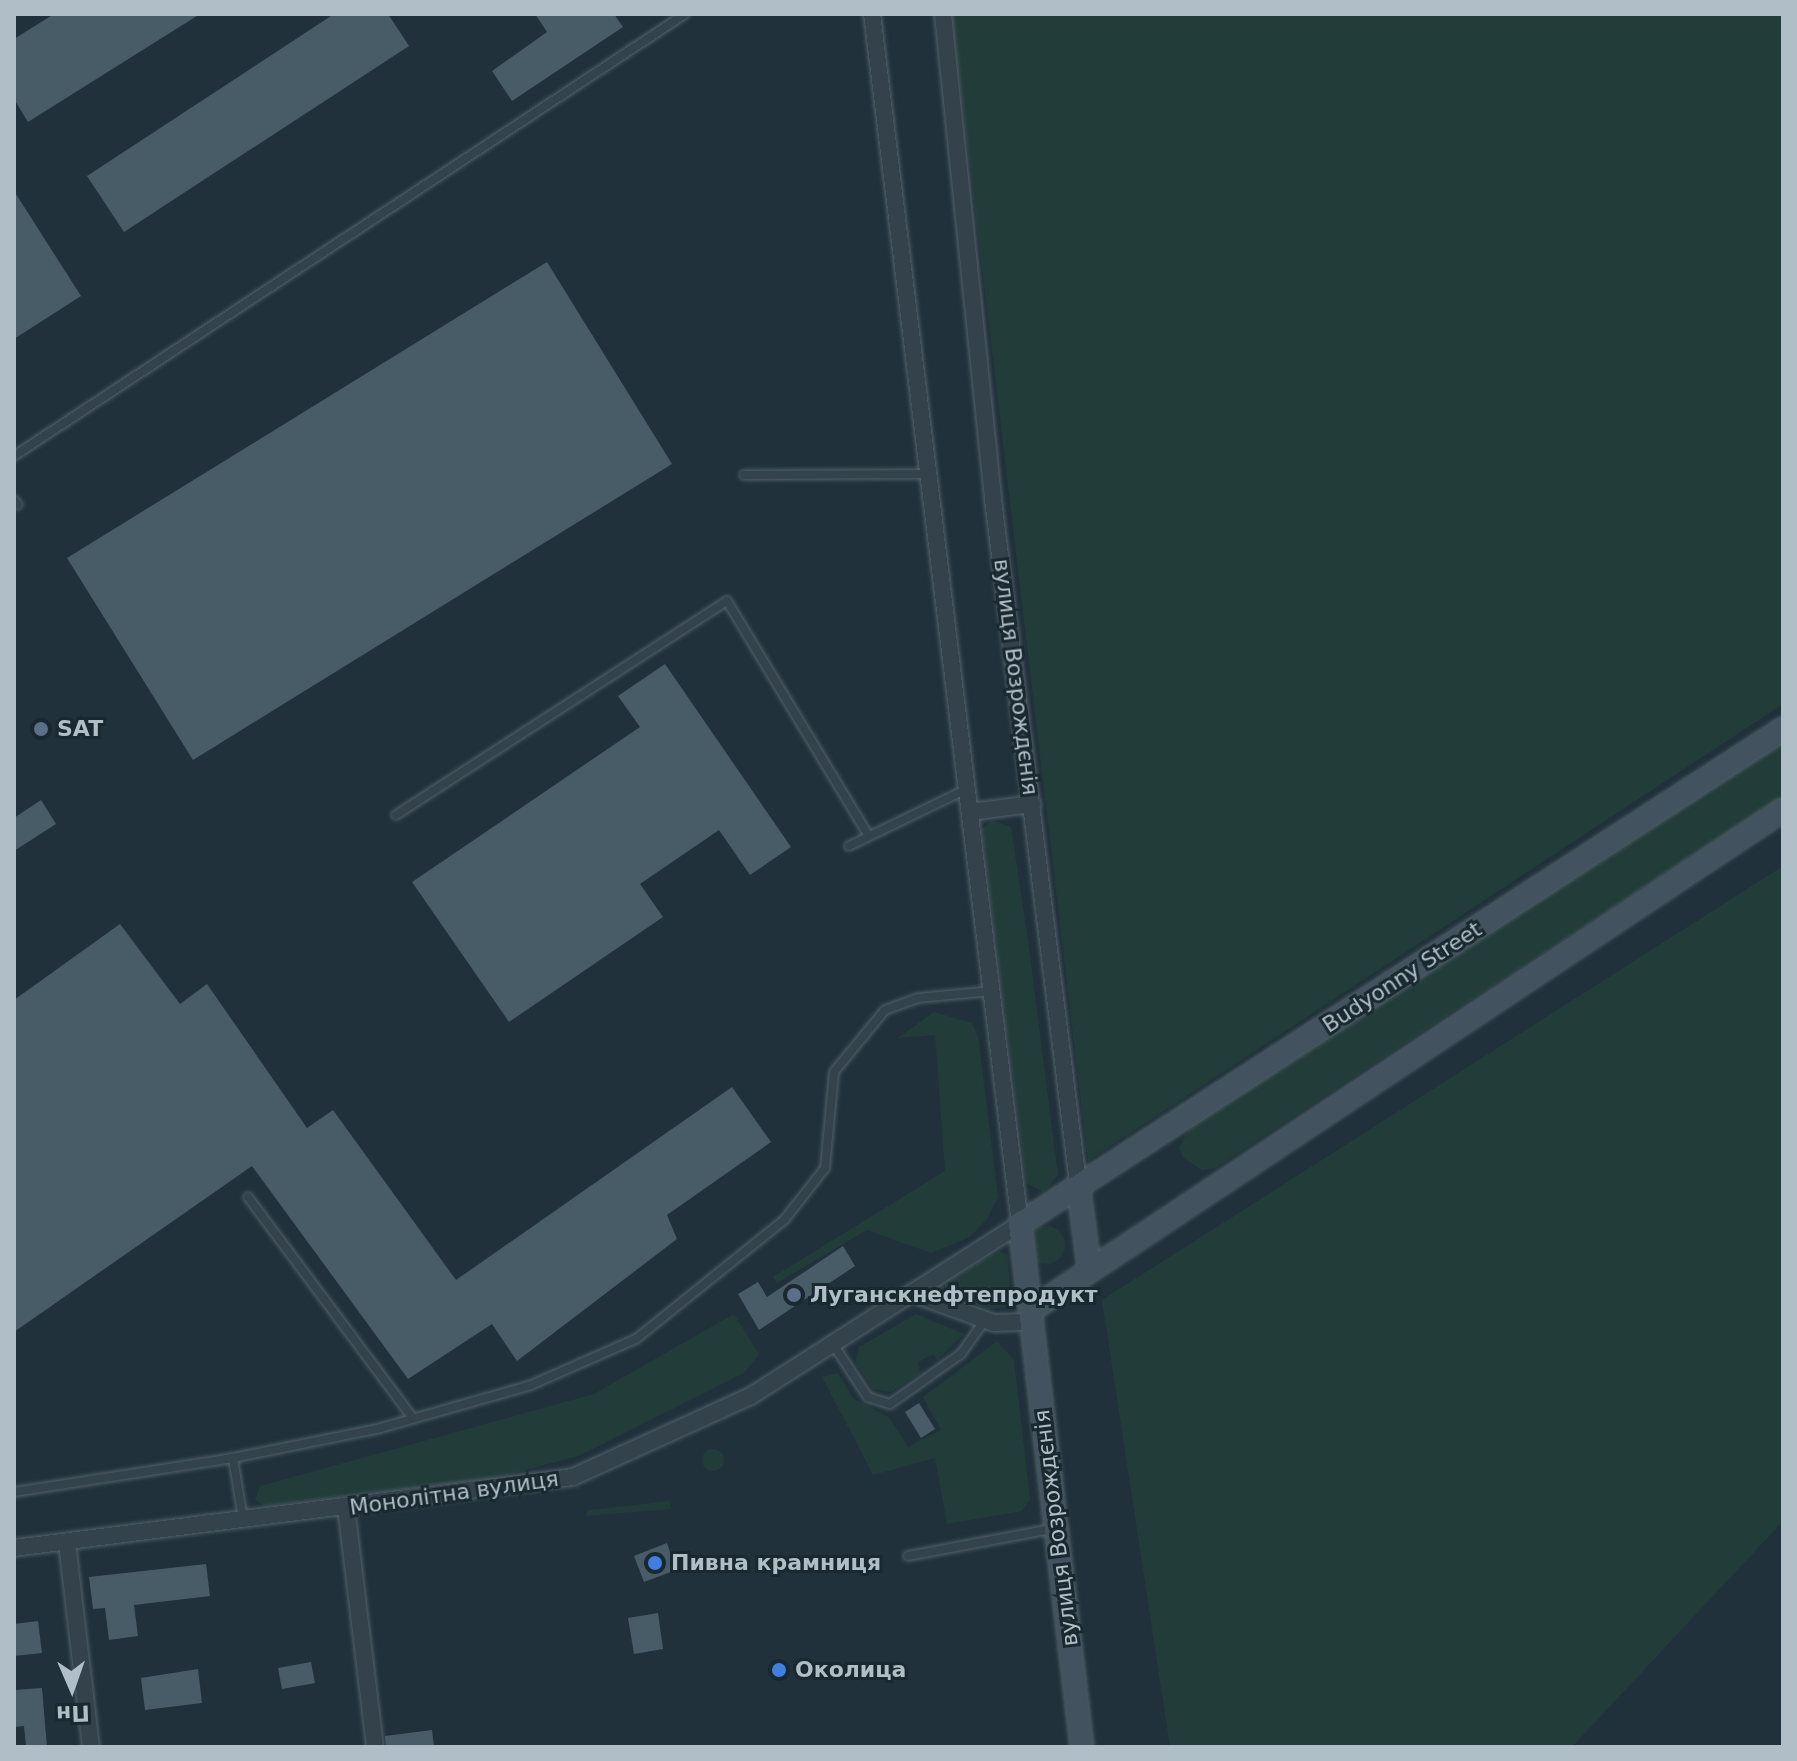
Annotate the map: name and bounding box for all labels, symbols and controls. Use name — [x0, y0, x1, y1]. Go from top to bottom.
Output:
street label: вулиця Возрождєнія — [988, 557, 1044, 797]
place label: SAT — [57, 716, 103, 742]
marker: SAT — [32, 720, 50, 738]
street label: Budyonny Street — [1318, 916, 1486, 1038]
place label: Луганскнефтепродукт — [810, 1282, 1098, 1308]
marker: Луганскнефтепродукт — [785, 1286, 803, 1304]
street label: вулиця Возрождєнія — [1028, 1408, 1084, 1648]
street label: Монолітна вулиця — [348, 1465, 560, 1521]
place label: Пивна крамниця — [671, 1550, 881, 1576]
marker: Пивна крамниця — [646, 1554, 664, 1572]
north arrow — [32, 1649, 112, 1729]
place label: Околица — [795, 1657, 906, 1683]
marker: Околица — [770, 1661, 788, 1679]
text: Пн — [56, 1700, 90, 1727]

